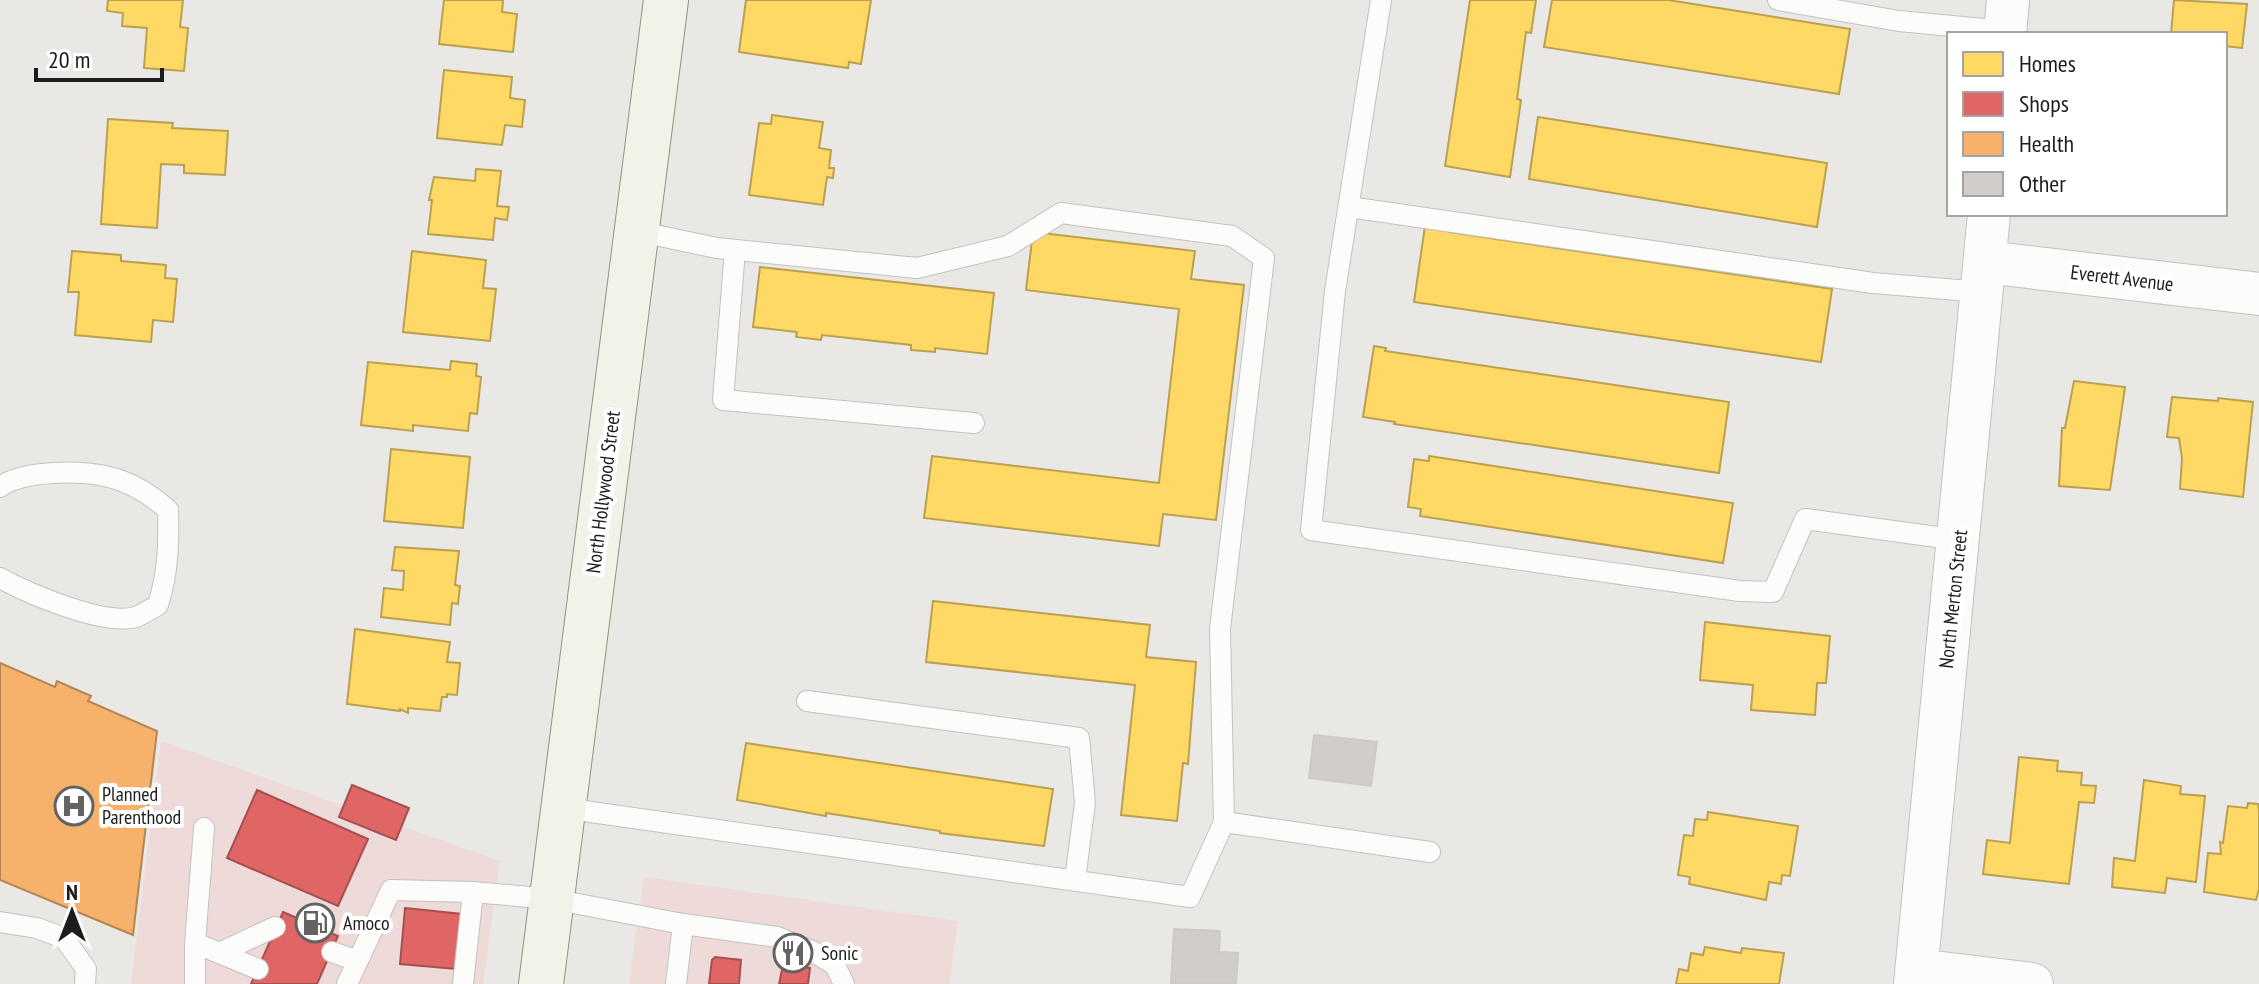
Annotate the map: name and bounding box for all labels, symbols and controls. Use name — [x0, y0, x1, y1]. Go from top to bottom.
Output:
scale bar — [36, 32, 162, 82]
legend — [1947, 32, 2227, 216]
text: 20 m — [48, 44, 90, 75]
text: Homes — [2019, 48, 2076, 79]
text: Shops — [2019, 88, 2069, 119]
text: Health — [2019, 128, 2074, 159]
text: Other — [2019, 168, 2066, 199]
street label: Everett Avenue — [2069, 259, 2175, 297]
street label: North Hollywood Street — [580, 409, 626, 575]
street label: North Merton Street — [1933, 528, 1973, 670]
place label: Planned Parenthood — [102, 781, 181, 830]
hospital icon: Planned Parenthood — [53, 785, 95, 827]
north arrow — [32, 872, 112, 952]
text: N — [66, 878, 78, 906]
fuel station icon: Amoco — [294, 902, 336, 944]
place label: Amoco — [343, 910, 390, 936]
restaurant icon: Sonic — [772, 932, 814, 974]
place label: Sonic — [821, 940, 858, 966]

